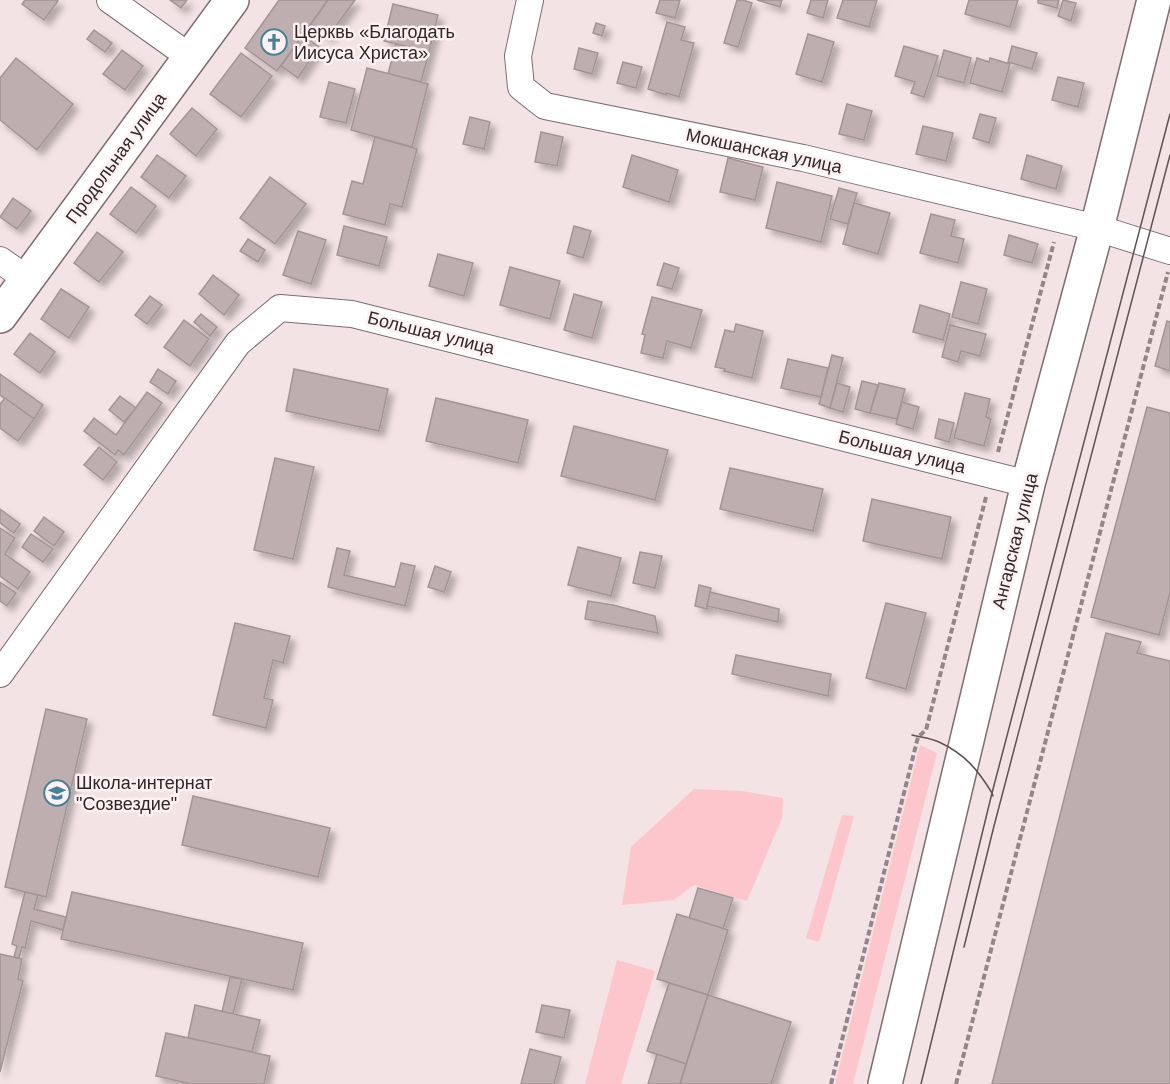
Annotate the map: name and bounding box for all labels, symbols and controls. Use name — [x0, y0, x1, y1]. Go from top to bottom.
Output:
place label: Церквь «Благодать Иисуса Христа» — [294, 22, 455, 63]
church icon: Церквь «Благодать Иисуса Христа» — [259, 27, 289, 57]
street label: Продольная улица — [62, 88, 171, 227]
street label: Мокшанская улица — [684, 125, 845, 178]
street label: Большая улица — [366, 308, 497, 359]
street label: Большая улица — [837, 427, 968, 478]
street label: Ангарская улица — [988, 470, 1042, 611]
place label: Школа-интернат "Созвездие" — [76, 773, 213, 814]
school or university icon: Школа-интернат "Созвездие" — [42, 778, 72, 808]

